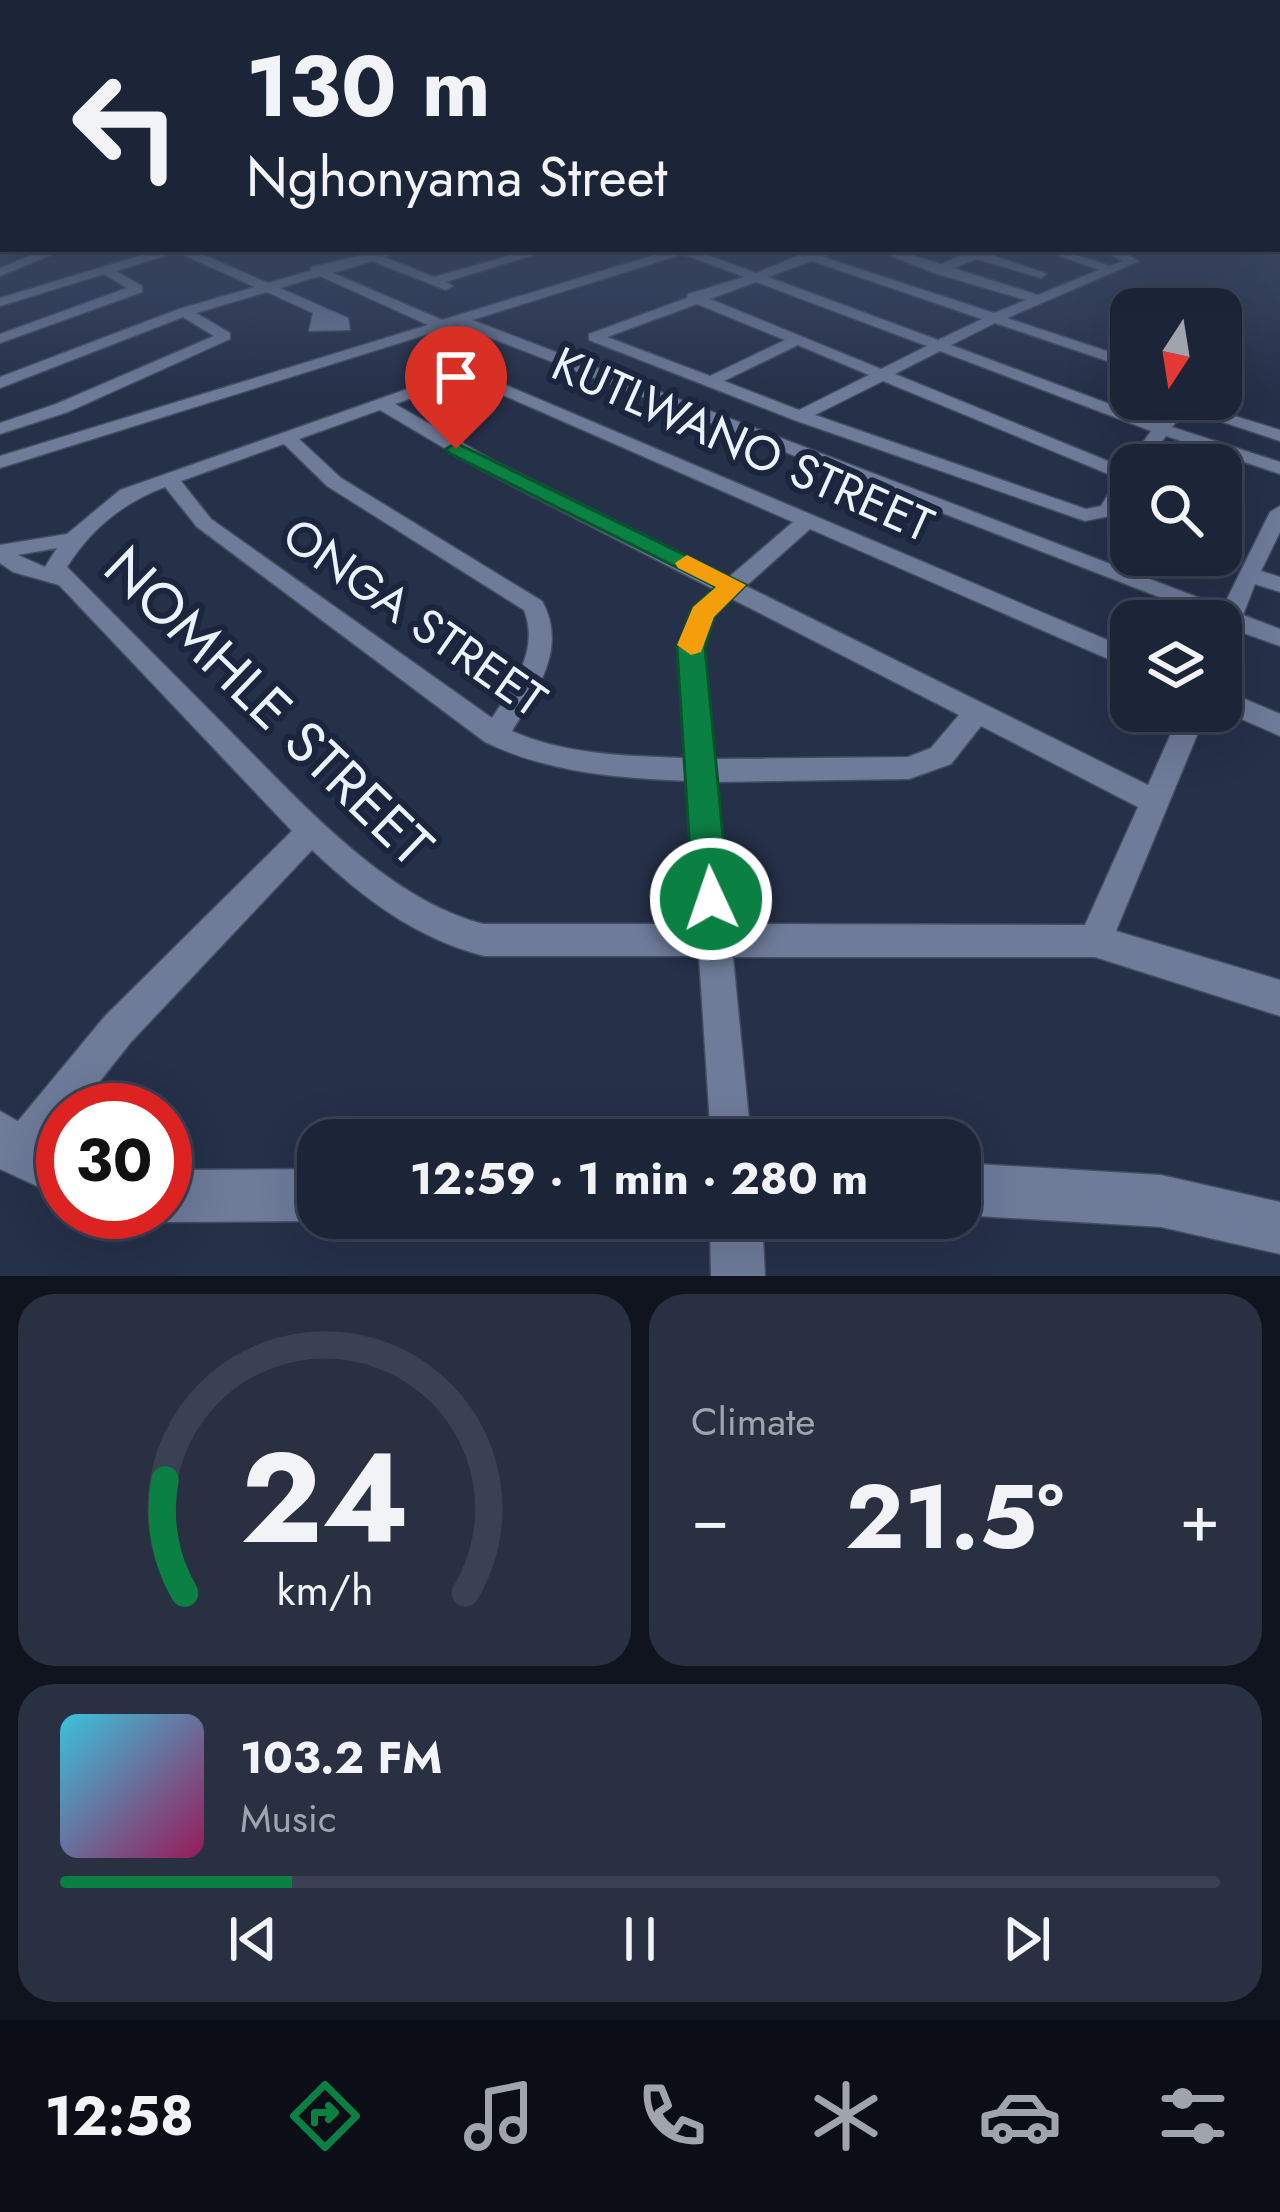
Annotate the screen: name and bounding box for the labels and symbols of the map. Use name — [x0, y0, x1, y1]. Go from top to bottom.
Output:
north arrow — [1110, 288, 1242, 420]
pin — [405, 326, 507, 449]
street label: KUTLWANO STREET — [541, 329, 944, 560]
street label: ONGA STREET — [269, 501, 560, 734]
street label: NOMHLE STREET — [86, 527, 452, 885]
position arrow — [648, 836, 774, 962]
speed limit sign: 30 — [36, 1083, 192, 1239]

